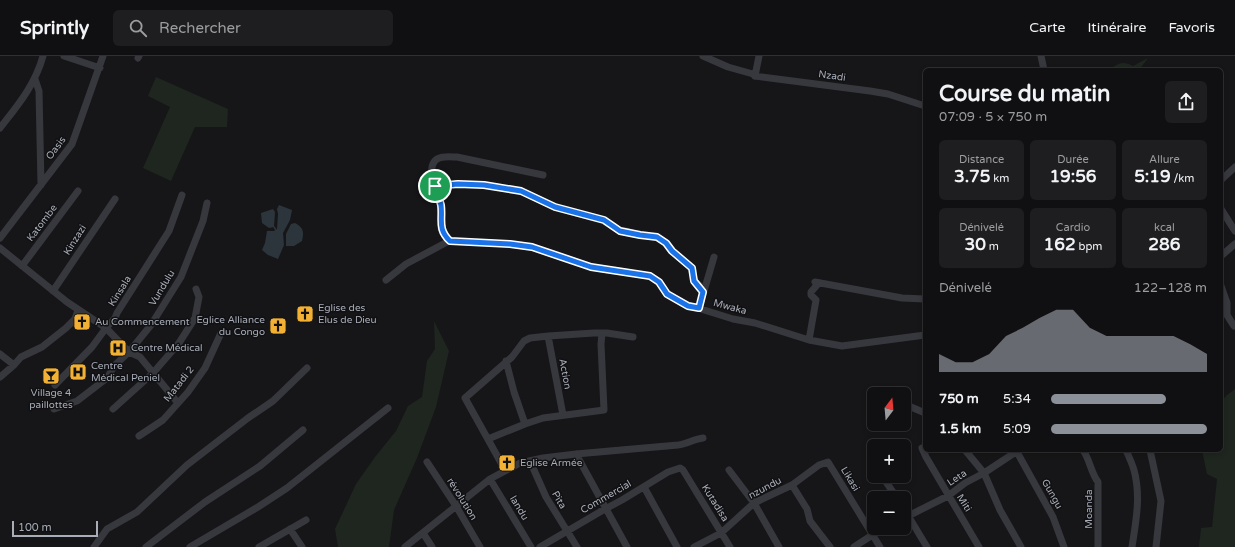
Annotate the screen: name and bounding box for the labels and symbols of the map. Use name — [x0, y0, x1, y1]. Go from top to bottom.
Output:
street label: Nzadi — [818, 68, 846, 84]
street label: Oasis — [44, 134, 69, 162]
pin — [418, 169, 452, 203]
street label: Katombe — [24, 202, 60, 244]
street label: Kinzazi — [61, 223, 89, 257]
street label: Vundulu — [147, 268, 177, 308]
street label: Kinsala — [106, 273, 134, 309]
street label: Mwaka — [712, 297, 748, 317]
place label: Eglise des Elus de Dieu — [318, 302, 377, 326]
church icon: Eglise des Elus de Dieu — [295, 304, 315, 324]
church icon: Au Commencement — [72, 312, 92, 332]
place label: Eglice Alliance du Congo — [196, 314, 265, 338]
place label: Au Commencement — [95, 316, 190, 328]
church icon: Eglice Alliance du Congo — [268, 316, 288, 336]
hospital icon: Centre Médical — [108, 338, 128, 358]
place label: Centre Médical — [131, 342, 203, 354]
street label: Action — [556, 358, 574, 390]
place label: Centre Médical Peniel — [91, 360, 160, 384]
hospital icon: Centre Médical Peniel — [68, 362, 88, 382]
street label: Matadi 2 — [161, 364, 197, 404]
bar icon: Village 4 paillottes — [41, 366, 61, 386]
place label: Village 4 paillottes — [29, 387, 73, 411]
north arrow — [867, 387, 911, 431]
church icon: Eglise Armée — [497, 453, 517, 473]
place label: Eglise Armée — [520, 457, 583, 469]
street label: Likasi — [838, 465, 862, 493]
street label: Leta — [945, 467, 969, 489]
street label: nzundu — [746, 474, 784, 502]
street label: révolution — [444, 476, 480, 522]
street label: Gungu — [1039, 477, 1065, 511]
street label: Commercial — [579, 478, 633, 516]
street label: Kutadisa — [699, 482, 731, 524]
street label: Pita — [549, 489, 569, 511]
street label: Moanda — [1083, 489, 1095, 529]
street label: Miti — [954, 492, 974, 514]
street label: landu — [507, 494, 531, 522]
scale bar — [12, 519, 98, 538]

